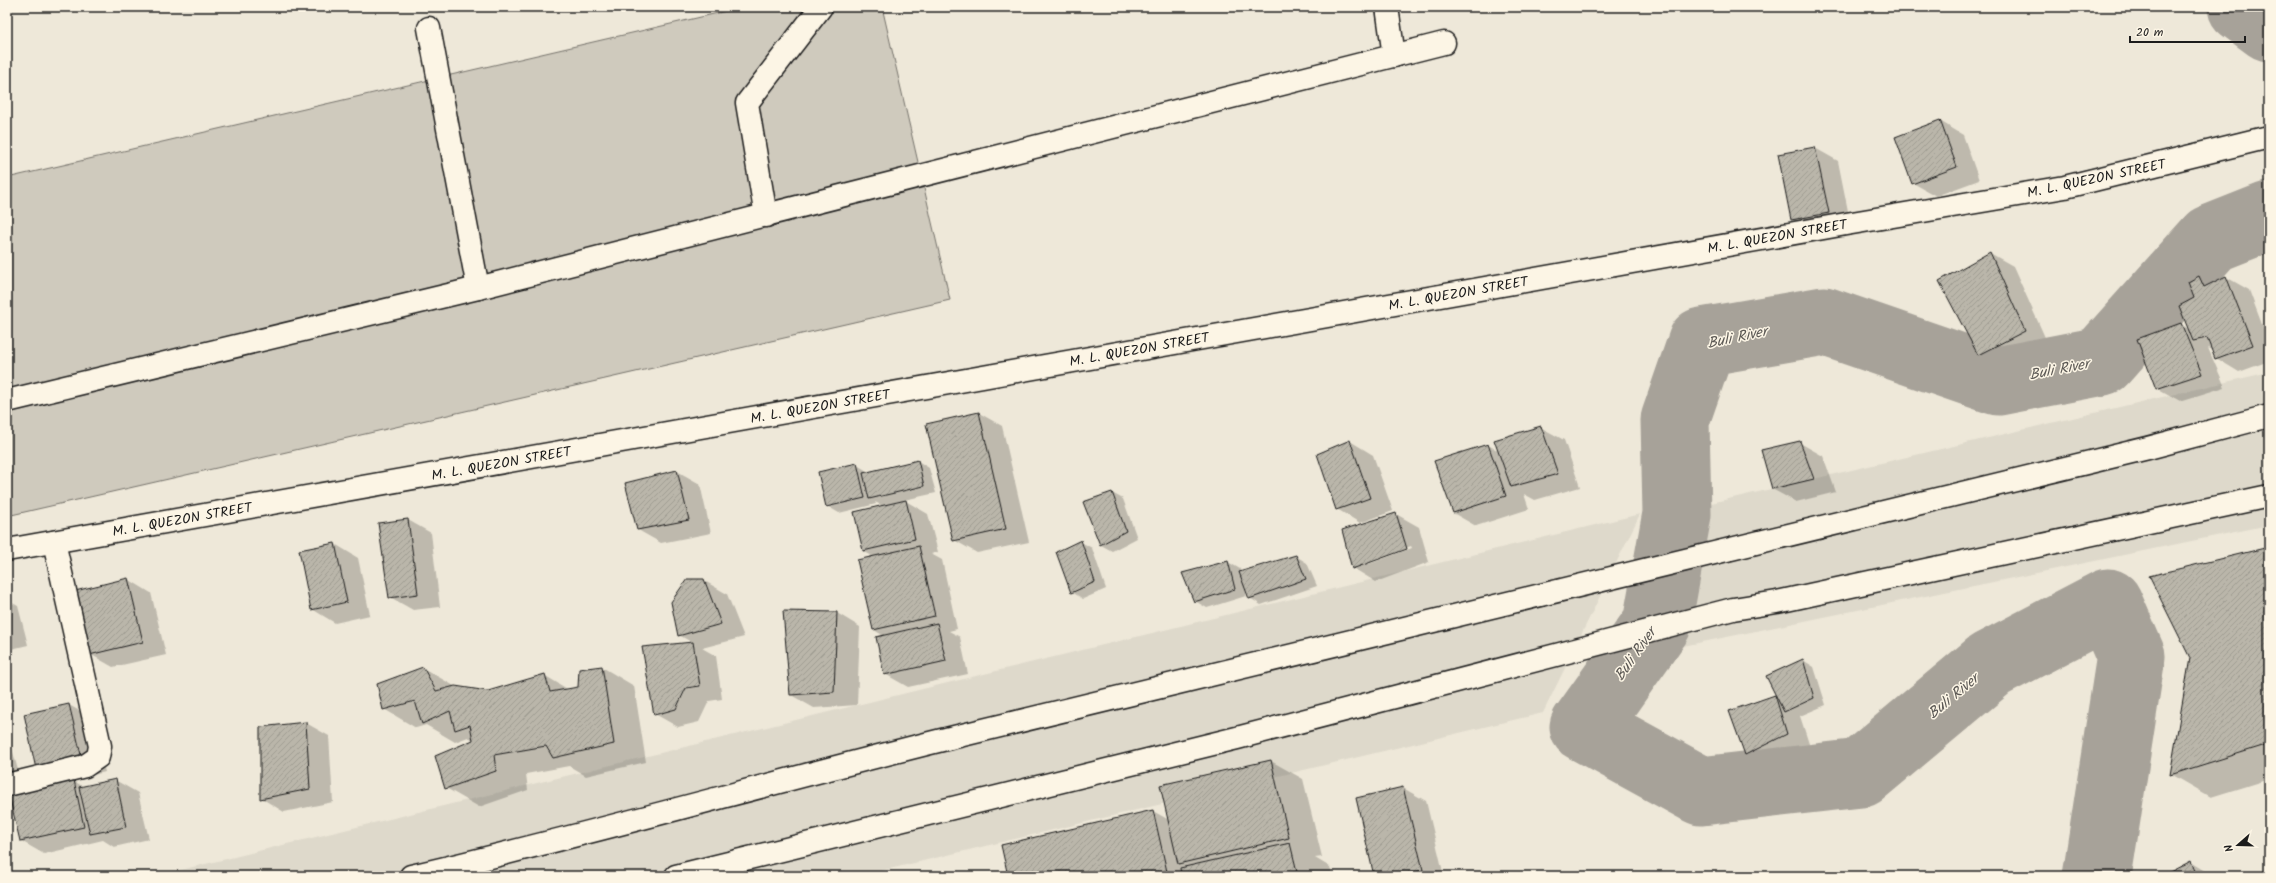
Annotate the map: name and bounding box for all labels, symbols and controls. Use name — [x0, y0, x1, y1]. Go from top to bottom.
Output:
scale bar — [2130, 18, 2245, 44]
text: 20 m — [2136, 23, 2164, 42]
street label: M. L. QUEZON STREET — [2025, 153, 2169, 204]
street label: M. L. QUEZON STREET — [1706, 214, 1850, 260]
street label: M. L. QUEZON STREET — [1387, 271, 1531, 317]
water label: Buli River — [1705, 319, 1772, 356]
street label: M. L. QUEZON STREET — [1068, 327, 1212, 373]
water label: Buli River — [2027, 352, 2094, 388]
street label: M. L. QUEZON STREET — [749, 384, 893, 430]
street label: M. L. QUEZON STREET — [430, 441, 574, 487]
street label: M. L. QUEZON STREET — [111, 497, 255, 543]
water label: Buli River — [1609, 620, 1665, 686]
water label: Buli River — [1923, 666, 1987, 725]
north arrow — [2218, 825, 2258, 865]
text: N — [2220, 842, 2239, 854]

